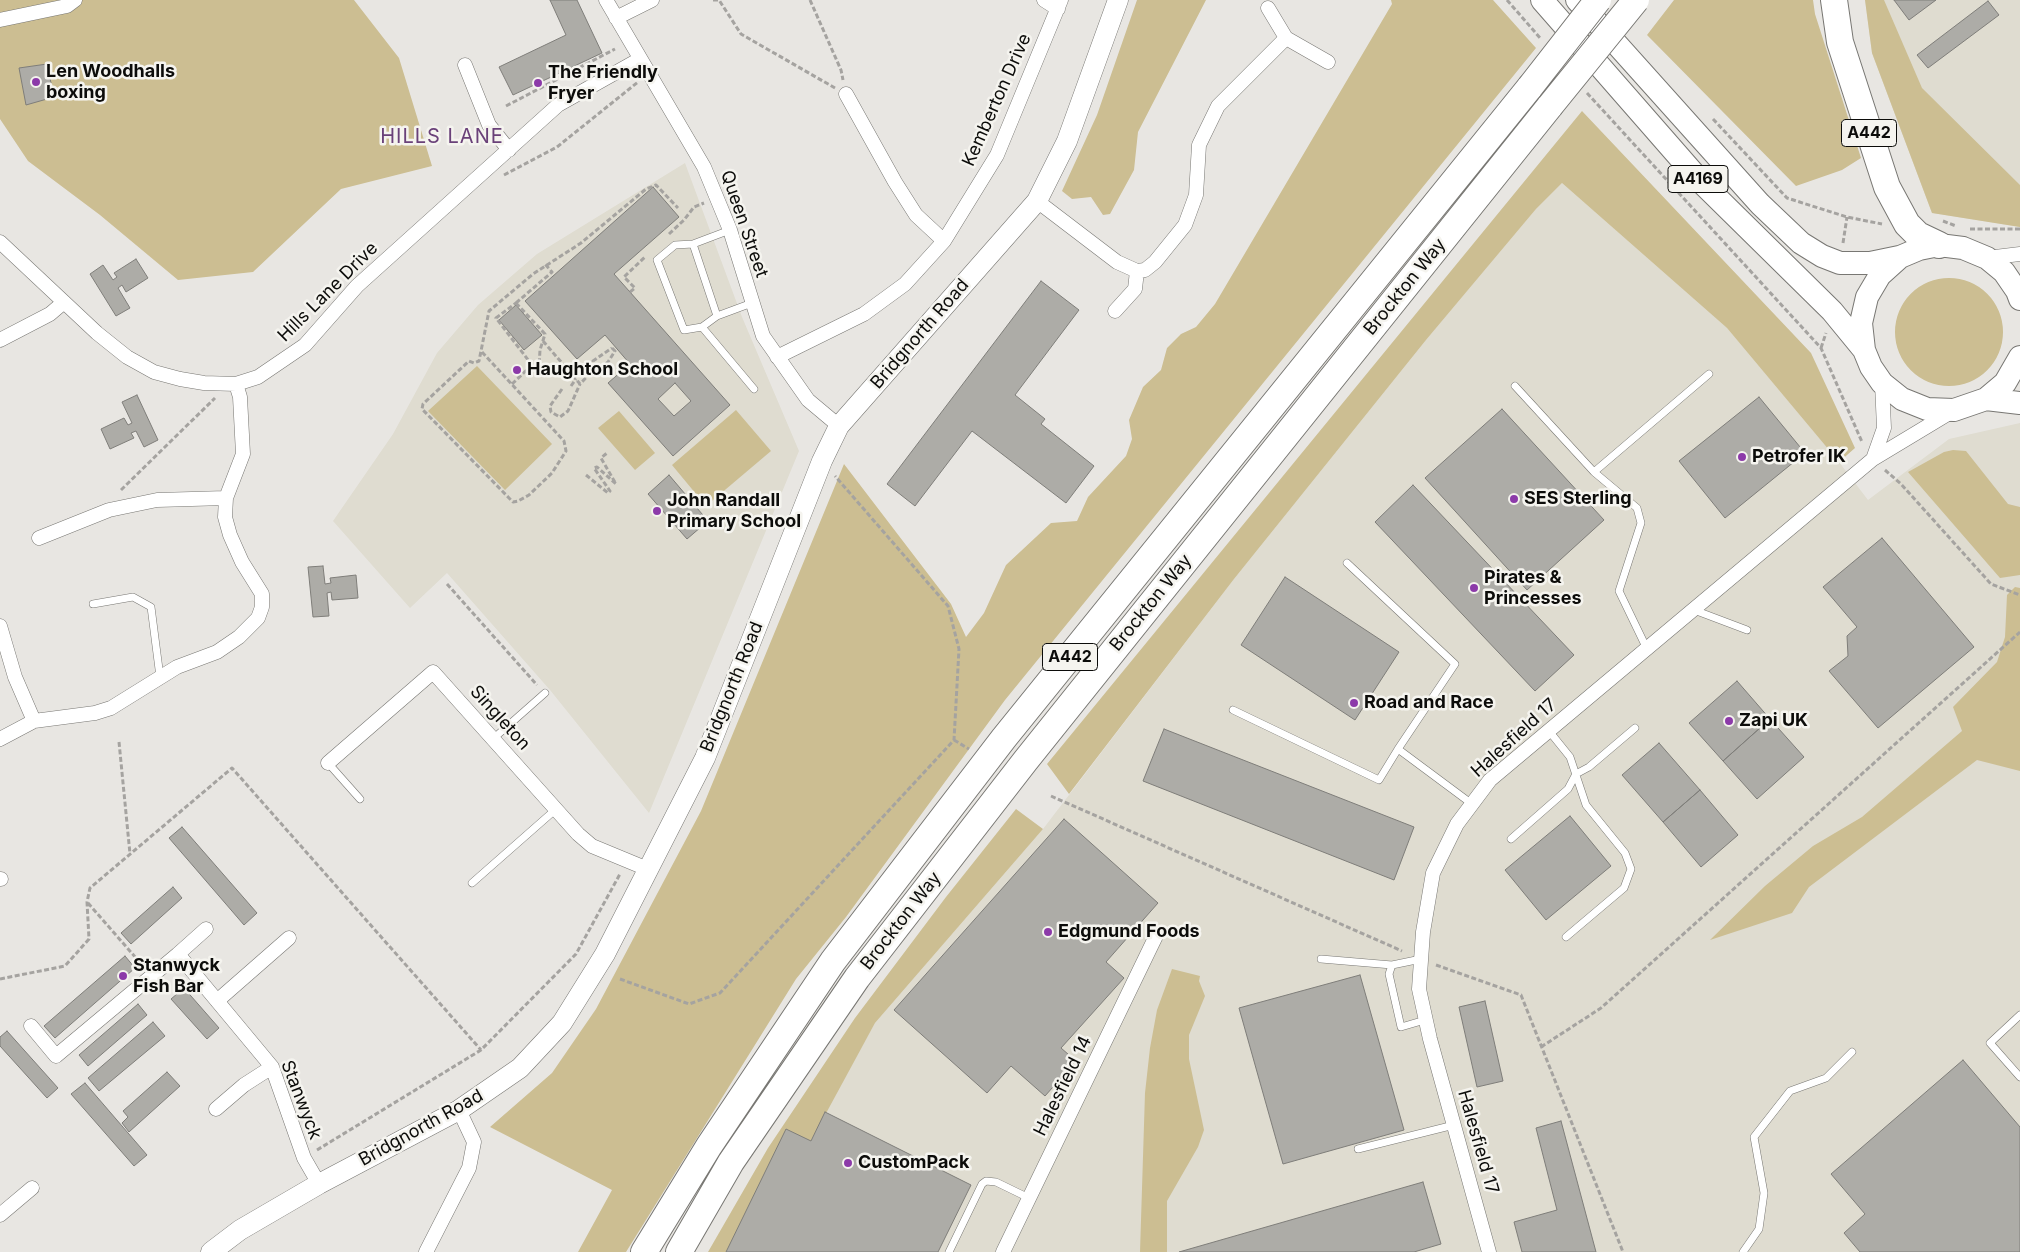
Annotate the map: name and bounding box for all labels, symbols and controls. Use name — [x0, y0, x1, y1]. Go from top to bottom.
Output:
street label: Kemberton Drive — [958, 30, 1036, 170]
place label: Len Woodhalls boxing — [46, 61, 175, 104]
place label: The Friendly Fryer — [548, 62, 658, 104]
marker: Len Woodhalls boxing — [30, 76, 42, 88]
marker: The Friendly Fryer — [532, 77, 544, 89]
road number: A442 — [1842, 120, 1896, 146]
district label: HILLS LANE — [379, 125, 505, 149]
road number: A4169 — [1668, 165, 1728, 192]
street label: Queen Street — [716, 168, 772, 280]
street label: Brockton Way — [1359, 234, 1451, 340]
street label: Hills Lane Drive — [274, 238, 382, 346]
street label: Bridgnorth Road — [866, 275, 974, 393]
place label: Haughton School — [527, 359, 678, 381]
marker: Haughton School — [511, 364, 523, 376]
place label: Petrofer IK — [1752, 446, 1846, 468]
marker: Petrofer IK — [1736, 451, 1748, 463]
place label: SES Sterling — [1524, 488, 1632, 510]
place label: John Randall Primary School — [667, 490, 801, 532]
marker: SES Sterling — [1508, 493, 1520, 505]
marker: John Randall Primary School — [651, 505, 663, 517]
street label: Brockton Way — [1105, 550, 1197, 656]
place label: Pirates & Princesses — [1484, 567, 1581, 610]
marker: Pirates & Princesses — [1468, 582, 1480, 594]
street label: Bridgnorth Road — [696, 619, 768, 755]
road number: A442 — [1042, 644, 1098, 670]
street label: Singleton — [465, 681, 535, 755]
place label: Road and Race — [1364, 692, 1494, 714]
street label: Halesfield 17 — [1467, 694, 1561, 782]
marker: Road and Race — [1348, 697, 1360, 709]
place label: Zapi UK — [1739, 710, 1808, 732]
marker: Zapi UK — [1723, 715, 1735, 727]
street label: Brockton Way — [856, 868, 946, 974]
place label: Edgmund Foods — [1058, 921, 1200, 943]
marker: Edgmund Foods — [1042, 926, 1054, 938]
place label: Stanwyck Fish Bar — [133, 955, 220, 998]
marker: Stanwyck Fish Bar — [117, 970, 129, 982]
street label: Halesfield 14 — [1029, 1032, 1097, 1140]
street label: Stanwyck — [276, 1057, 326, 1143]
street label: Bridgnorth Road — [355, 1085, 487, 1171]
street label: Halesfield 17 — [1453, 1087, 1503, 1197]
place label: CustomPack — [858, 1152, 969, 1174]
marker: CustomPack — [842, 1157, 854, 1169]

